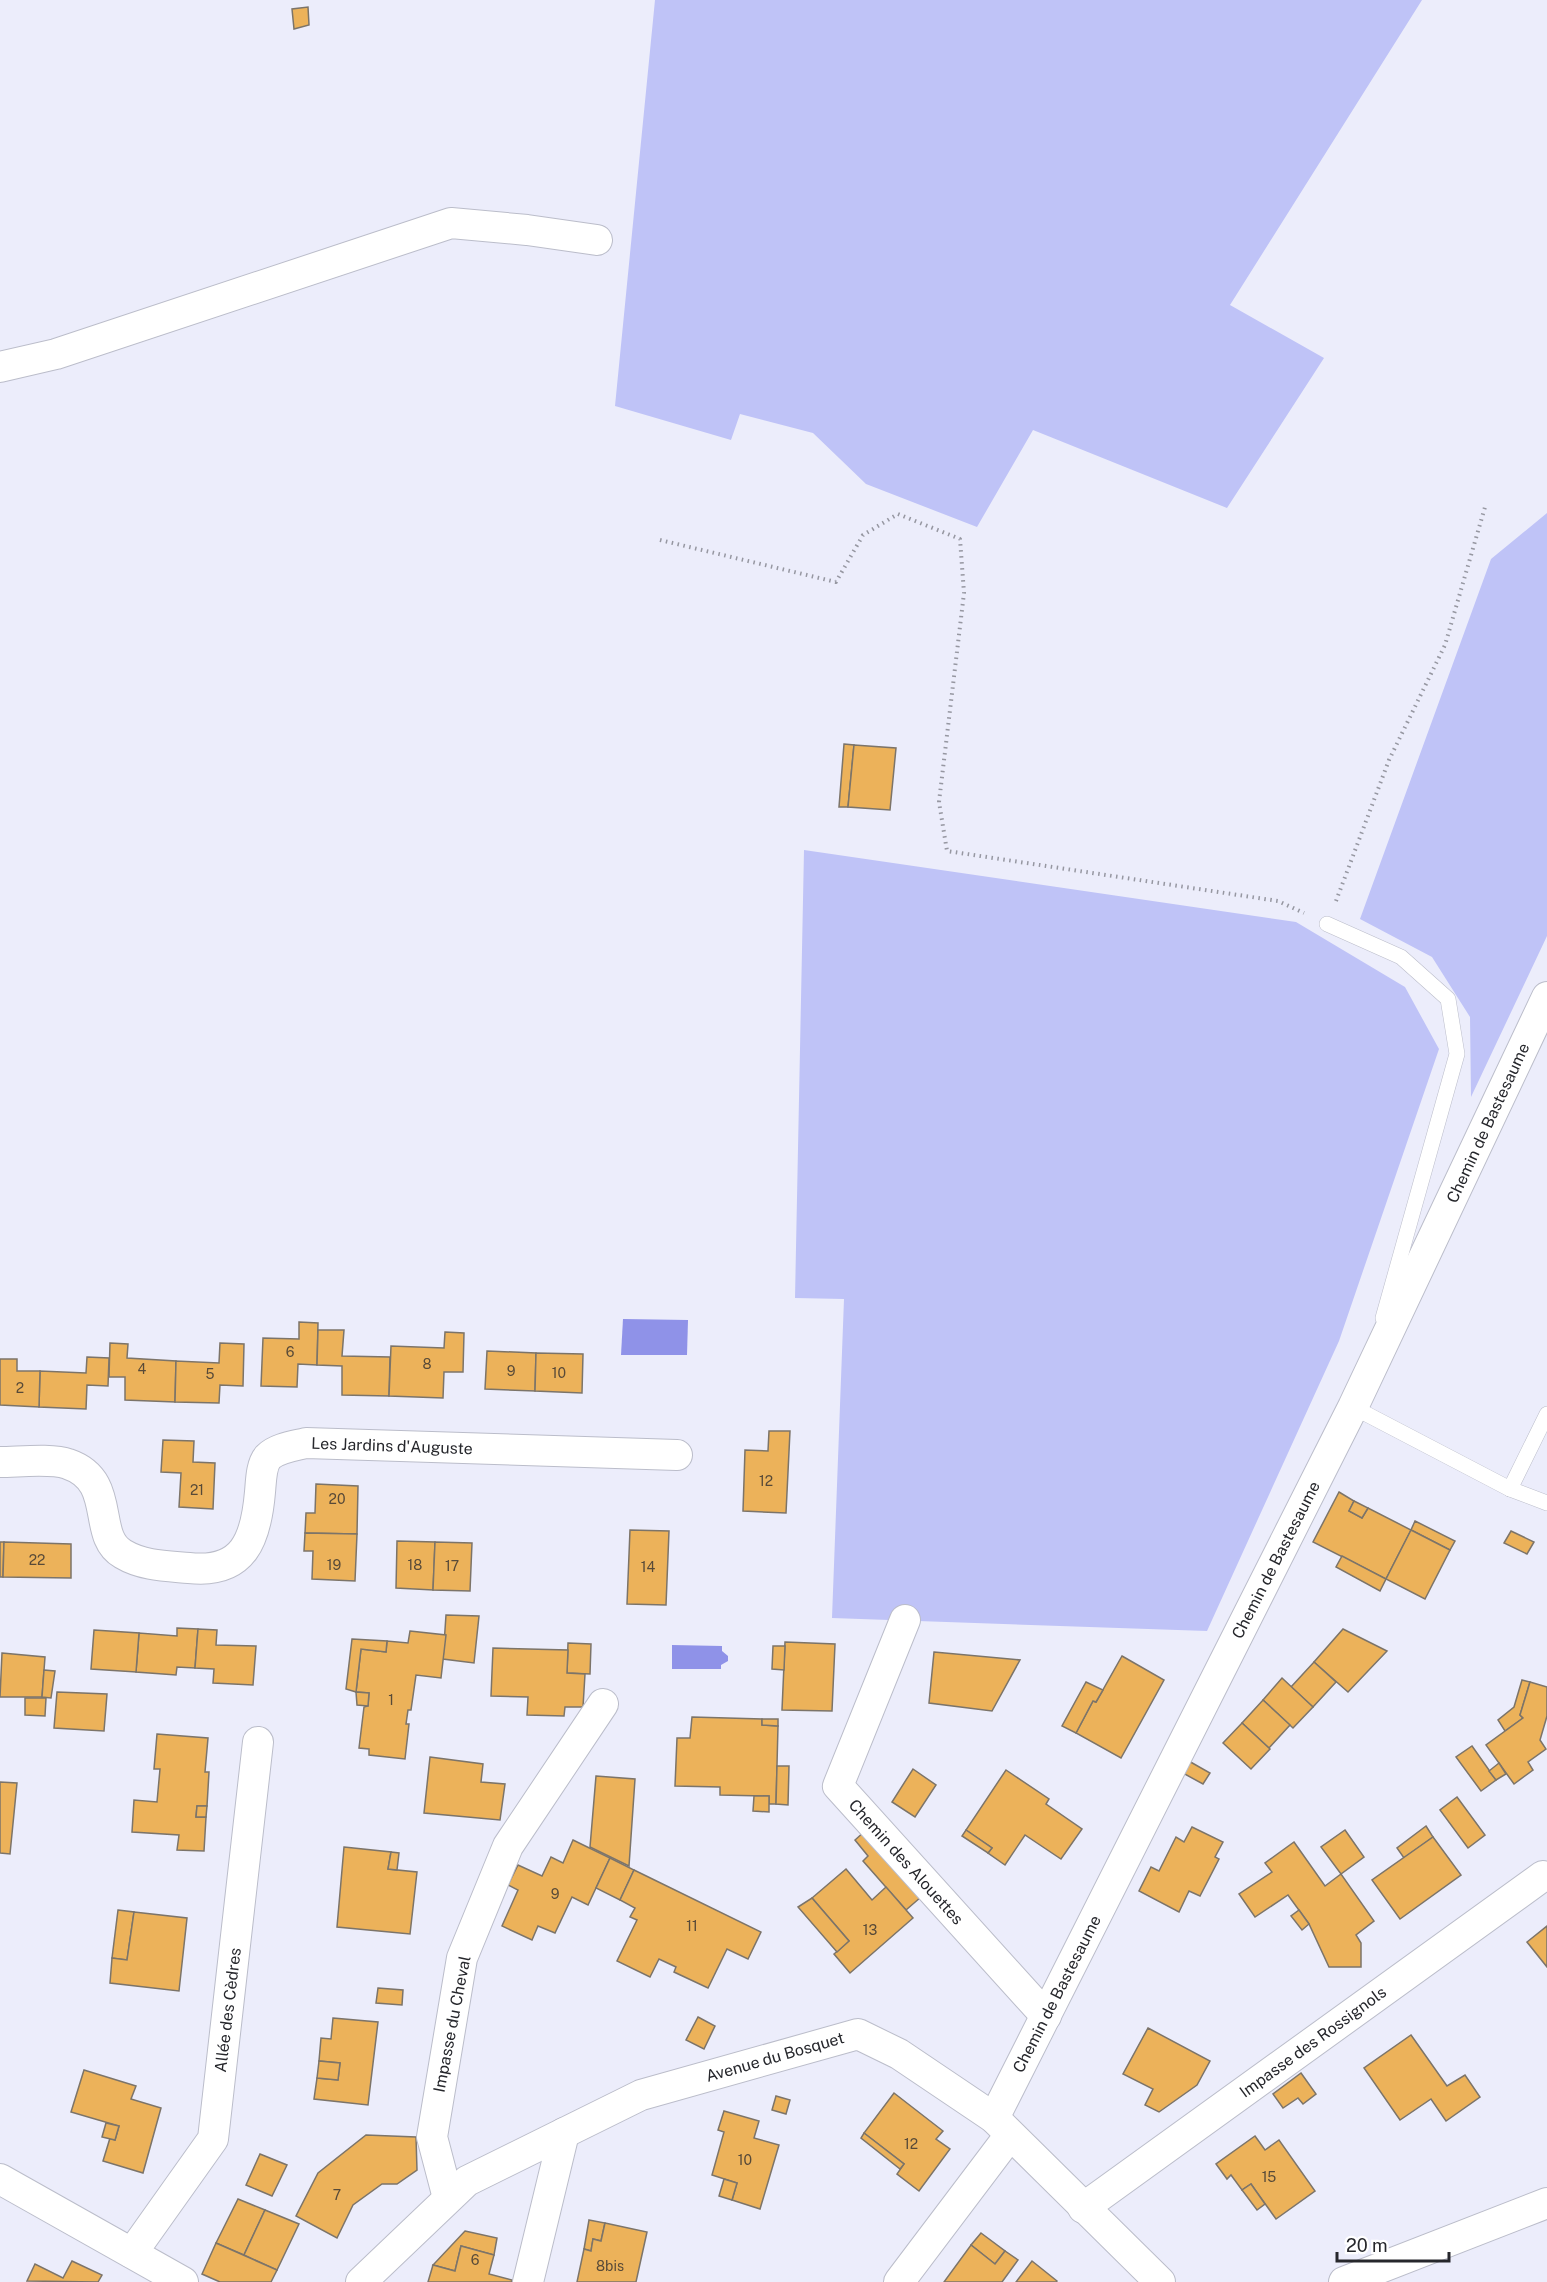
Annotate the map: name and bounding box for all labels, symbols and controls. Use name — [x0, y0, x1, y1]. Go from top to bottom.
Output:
street label: Chemin de Bastesaume — [1443, 1040, 1533, 1206]
house number: 6 — [286, 1344, 295, 1360]
house number: 8 — [422, 1356, 432, 1372]
house number: 4 — [138, 1361, 147, 1377]
house number: 9 — [507, 1363, 516, 1379]
house number: 10 — [552, 1365, 566, 1381]
house number: 5 — [206, 1366, 215, 1382]
house number: 2 — [16, 1380, 24, 1396]
street label: Les Jardins d'Auguste — [311, 1434, 473, 1458]
house number: 12 — [759, 1473, 773, 1489]
street label: Chemin de Bastesaume — [1228, 1478, 1324, 1642]
house number: 21 — [190, 1482, 204, 1498]
house number: 20 — [329, 1491, 345, 1507]
house number: 22 — [29, 1552, 45, 1568]
house number: 19 — [327, 1557, 341, 1573]
house number: 18 — [408, 1557, 422, 1573]
house number: 17 — [445, 1558, 459, 1574]
house number: 14 — [641, 1559, 655, 1575]
house number: 1 — [388, 1692, 394, 1708]
street label: Chemin des Alouettes — [845, 1795, 967, 1929]
house number: 9 — [551, 1886, 560, 1902]
street label: Chemin de Bastesaume — [1009, 1912, 1105, 2076]
house number: 11 — [686, 1918, 698, 1934]
house number: 13 — [863, 1922, 877, 1938]
street label: Allée des Cèdres — [211, 1947, 245, 2073]
street label: Impasse du Cheval — [429, 1954, 475, 2094]
street label: Impasse des Rossignols — [1236, 1982, 1390, 2102]
street label: Avenue du Bosquet — [704, 2028, 846, 2086]
house number: 12 — [904, 2136, 918, 2152]
house number: 10 — [738, 2152, 752, 2168]
house number: 15 — [1262, 2169, 1276, 2185]
house number: 7 — [333, 2187, 341, 2203]
scale bar — [1337, 2225, 1450, 2263]
text: 20 m — [1346, 2235, 1388, 2256]
house number: 6 — [471, 2252, 480, 2268]
house number: 8bis — [596, 2258, 624, 2274]

